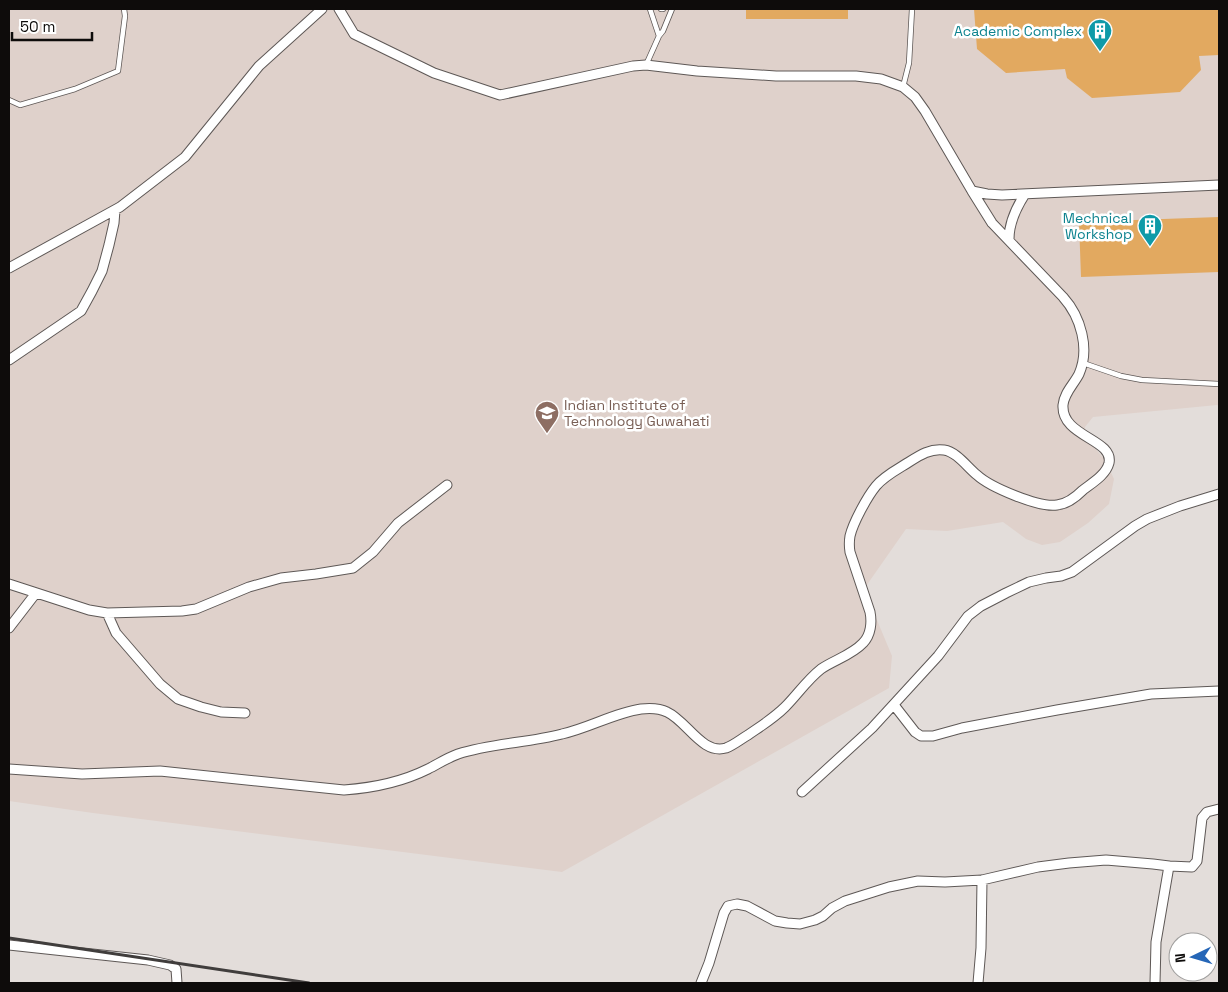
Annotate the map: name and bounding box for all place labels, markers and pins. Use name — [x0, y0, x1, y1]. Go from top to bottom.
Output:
building icon: Academic Complex — [1087, 18, 1113, 52]
place label: Academic Complex — [954, 22, 1082, 40]
place label: Mechnical Workshop — [1063, 209, 1132, 243]
building icon: Mechnical Workshop — [1137, 213, 1163, 247]
place label: Indian Institute of Technology Guwahati — [564, 396, 710, 430]
school or university icon: Indian Institute of Technology Guwahati — [534, 400, 560, 434]

